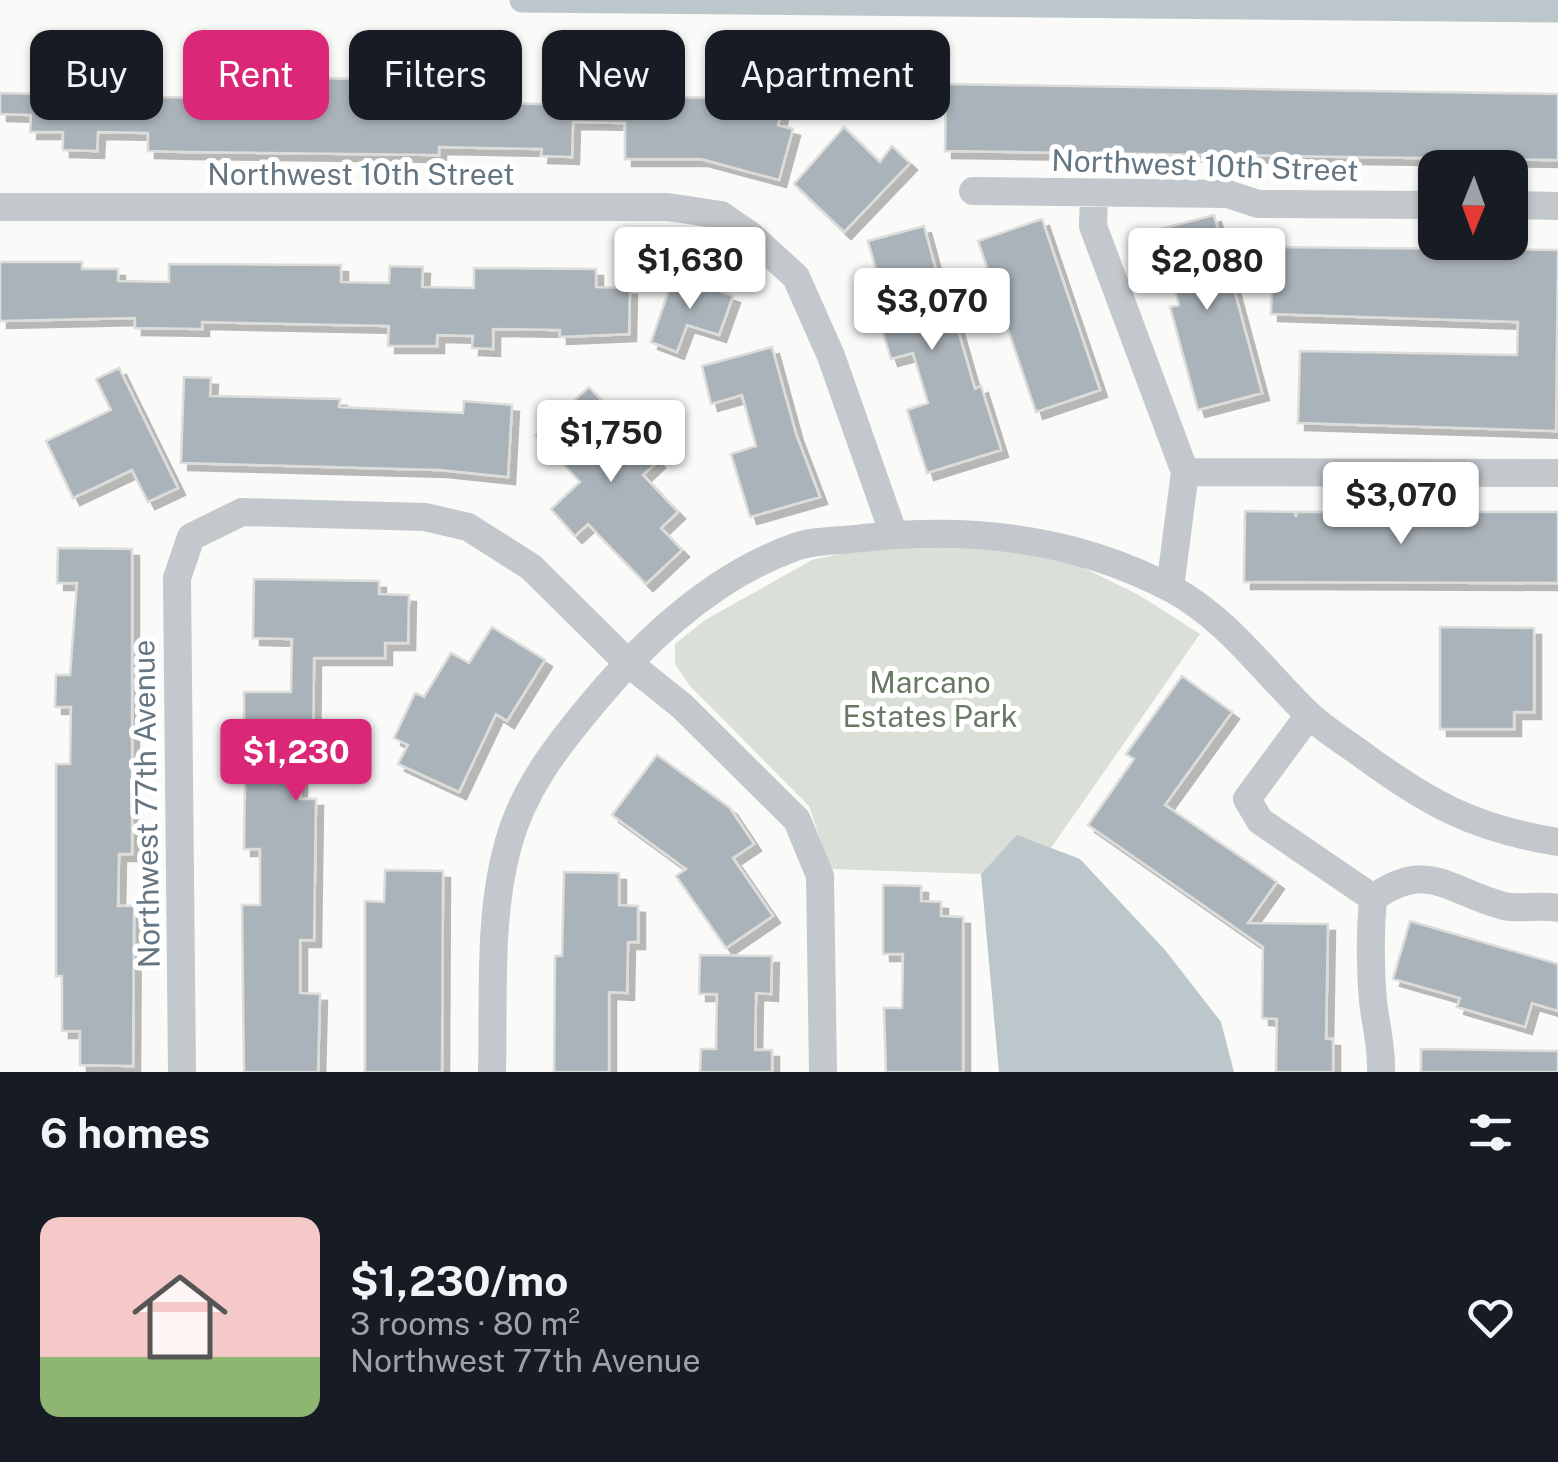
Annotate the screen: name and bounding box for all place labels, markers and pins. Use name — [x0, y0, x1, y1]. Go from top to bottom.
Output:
pin: $1,630 — [609, 227, 771, 312]
pin: $2,080 — [1126, 228, 1288, 313]
pin: $3,070 — [851, 268, 1013, 353]
pin: $1,750 — [530, 400, 692, 485]
pin: $3,070 — [1320, 462, 1482, 547]
pin: $1,230 — [215, 719, 377, 804]

